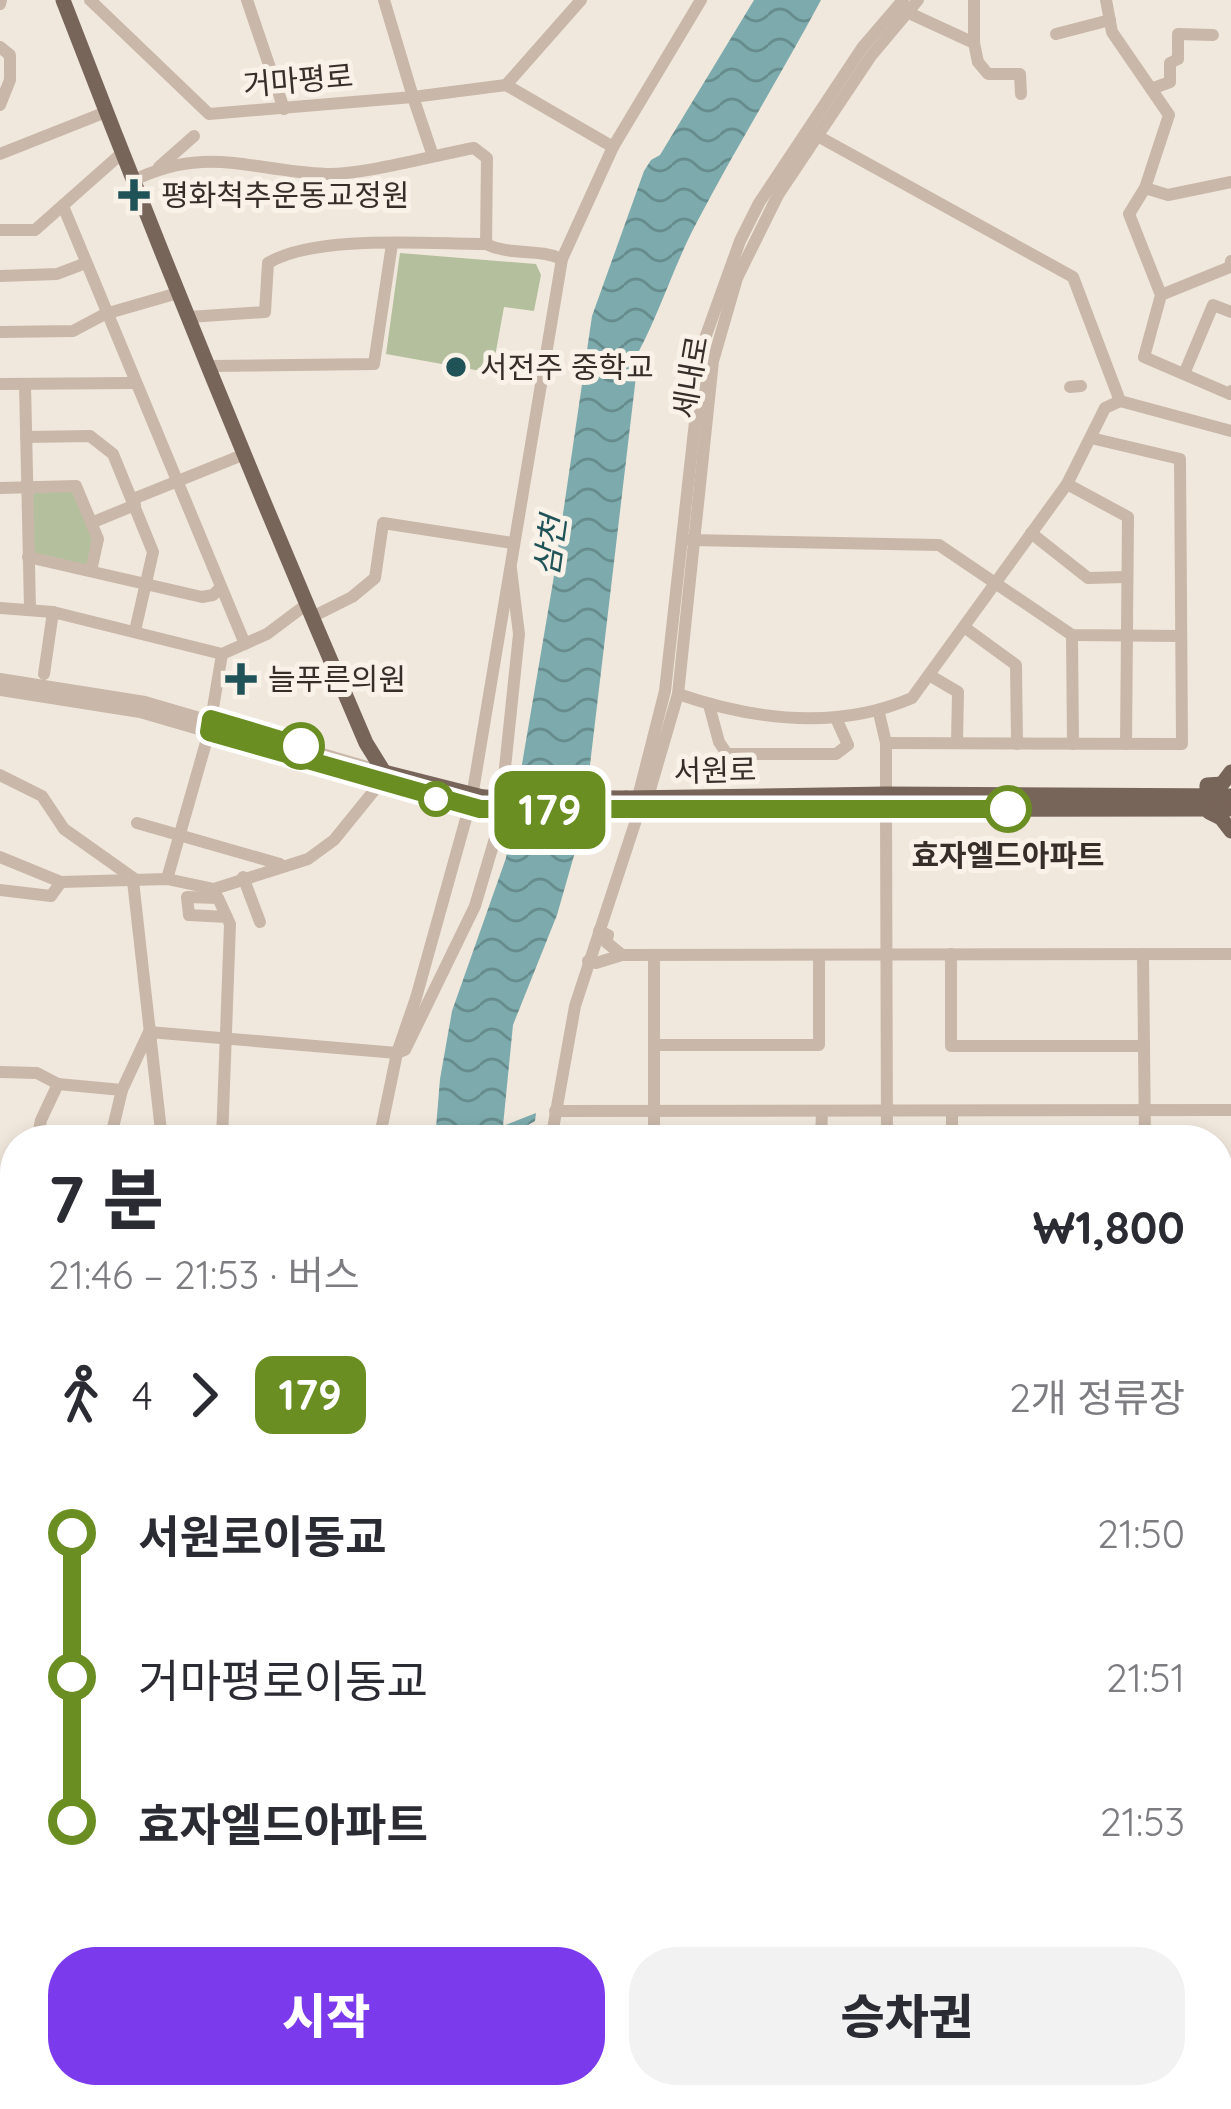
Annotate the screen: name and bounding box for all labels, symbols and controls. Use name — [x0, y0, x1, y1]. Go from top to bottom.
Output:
street label: 거마평로 — [241, 56, 355, 104]
place label: 평화척추운동교정원 — [161, 176, 409, 214]
marker: 평화척추운동교정원 — [118, 179, 150, 211]
street label: 세내로 — [664, 333, 716, 421]
place label: 서전주 중학교 — [480, 348, 654, 386]
marker: 서전주 중학교 — [443, 354, 469, 380]
water label: 삼천 — [524, 509, 574, 579]
place label: 늘푸른의원 — [268, 660, 406, 698]
marker: 늘푸른의원 — [225, 663, 257, 695]
unlabelled marker — [279, 724, 323, 768]
street label: 서원로 — [673, 750, 757, 790]
line badge: 179 — [481, 771, 619, 849]
unlabelled marker — [420, 783, 452, 815]
text: 179 — [518, 783, 582, 836]
marker: 효자엘드아파트 — [986, 787, 1030, 831]
place label: 효자엘드아파트 — [911, 836, 1105, 874]
text: 7 분 — [48, 1157, 163, 1240]
text: ₩1,800 — [1033, 1199, 1185, 1255]
text: 21:46 – 21:53 · 버스 — [48, 1250, 360, 1299]
icon: walk — [48, 1362, 114, 1428]
icon: forward — [171, 1362, 237, 1428]
text: 179 — [279, 1368, 342, 1421]
text: 4 — [132, 1371, 153, 1420]
text: 2개 정류장 — [1009, 1373, 1185, 1422]
text: 서원로이동교 — [138, 1508, 386, 1564]
text: 21:50 — [1097, 1509, 1185, 1558]
text: 거마평로이동교 — [138, 1652, 428, 1708]
text: 21:51 — [1106, 1653, 1185, 1702]
text: 효자엘드아파트 — [138, 1796, 428, 1852]
text: 21:53 — [1100, 1797, 1185, 1846]
button: 시작 — [48, 1947, 605, 2085]
button: 승차권 — [629, 1947, 1185, 2085]

